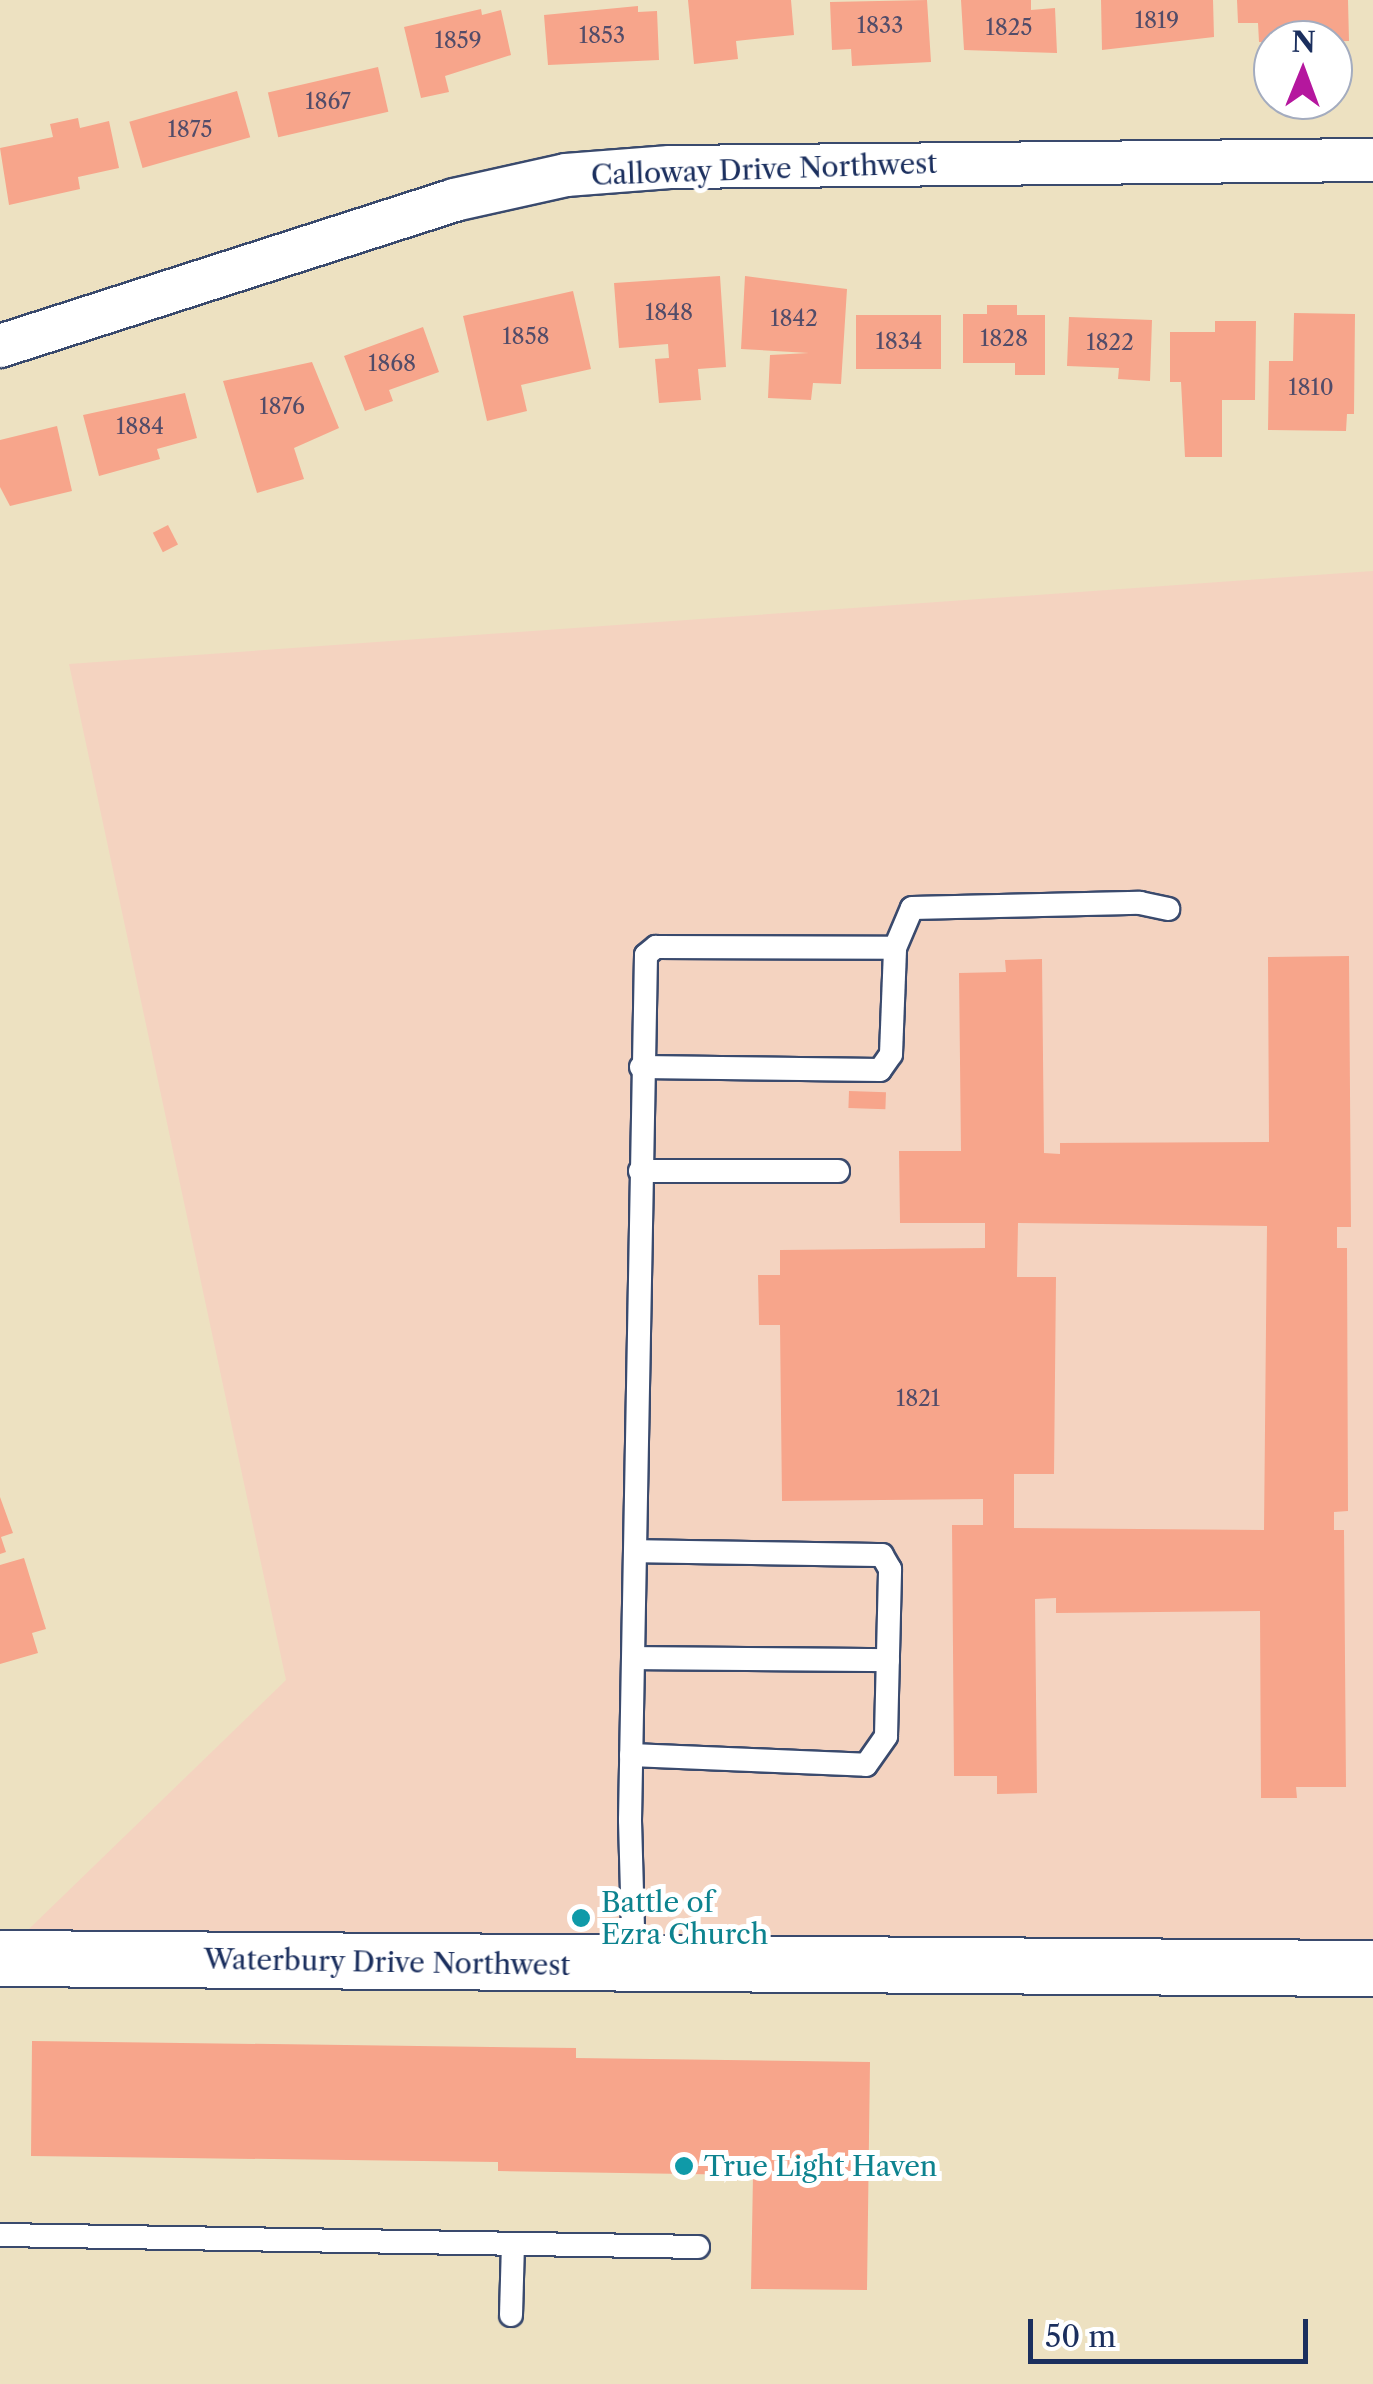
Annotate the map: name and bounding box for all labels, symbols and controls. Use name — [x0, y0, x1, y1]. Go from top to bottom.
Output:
house number: 1819 — [1135, 8, 1179, 34]
house number: 1833 — [857, 13, 903, 39]
house number: 1825 — [986, 15, 1032, 41]
north arrow — [1253, 20, 1353, 120]
house number: 1853 — [579, 23, 625, 49]
text: N — [1291, 25, 1316, 59]
house number: 1859 — [434, 28, 482, 54]
house number: 1867 — [305, 89, 351, 115]
house number: 1875 — [167, 117, 213, 143]
street label: Calloway Drive Northwest — [590, 146, 938, 192]
house number: 1848 — [645, 300, 693, 326]
house number: 1842 — [770, 306, 818, 332]
house number: 1858 — [502, 324, 550, 350]
house number: 1828 — [980, 326, 1028, 352]
house number: 1834 — [875, 329, 923, 355]
house number: 1822 — [1086, 330, 1134, 356]
house number: 1868 — [368, 351, 416, 377]
house number: 1810 — [1288, 375, 1334, 401]
house number: 1876 — [259, 394, 305, 420]
house number: 1884 — [116, 414, 164, 440]
house number: 1821 — [896, 1386, 940, 1412]
place label: Battle of Ezra Church — [601, 1885, 769, 1951]
marker: Battle of Ezra Church — [570, 1907, 592, 1929]
street label: Waterbury Drive Northwest — [203, 1942, 571, 1982]
place label: True Light Haven — [704, 2149, 937, 2183]
marker: True Light Haven — [673, 2155, 695, 2177]
scale bar — [1033, 2299, 1313, 2361]
text: 50 m — [1045, 2318, 1116, 2355]

